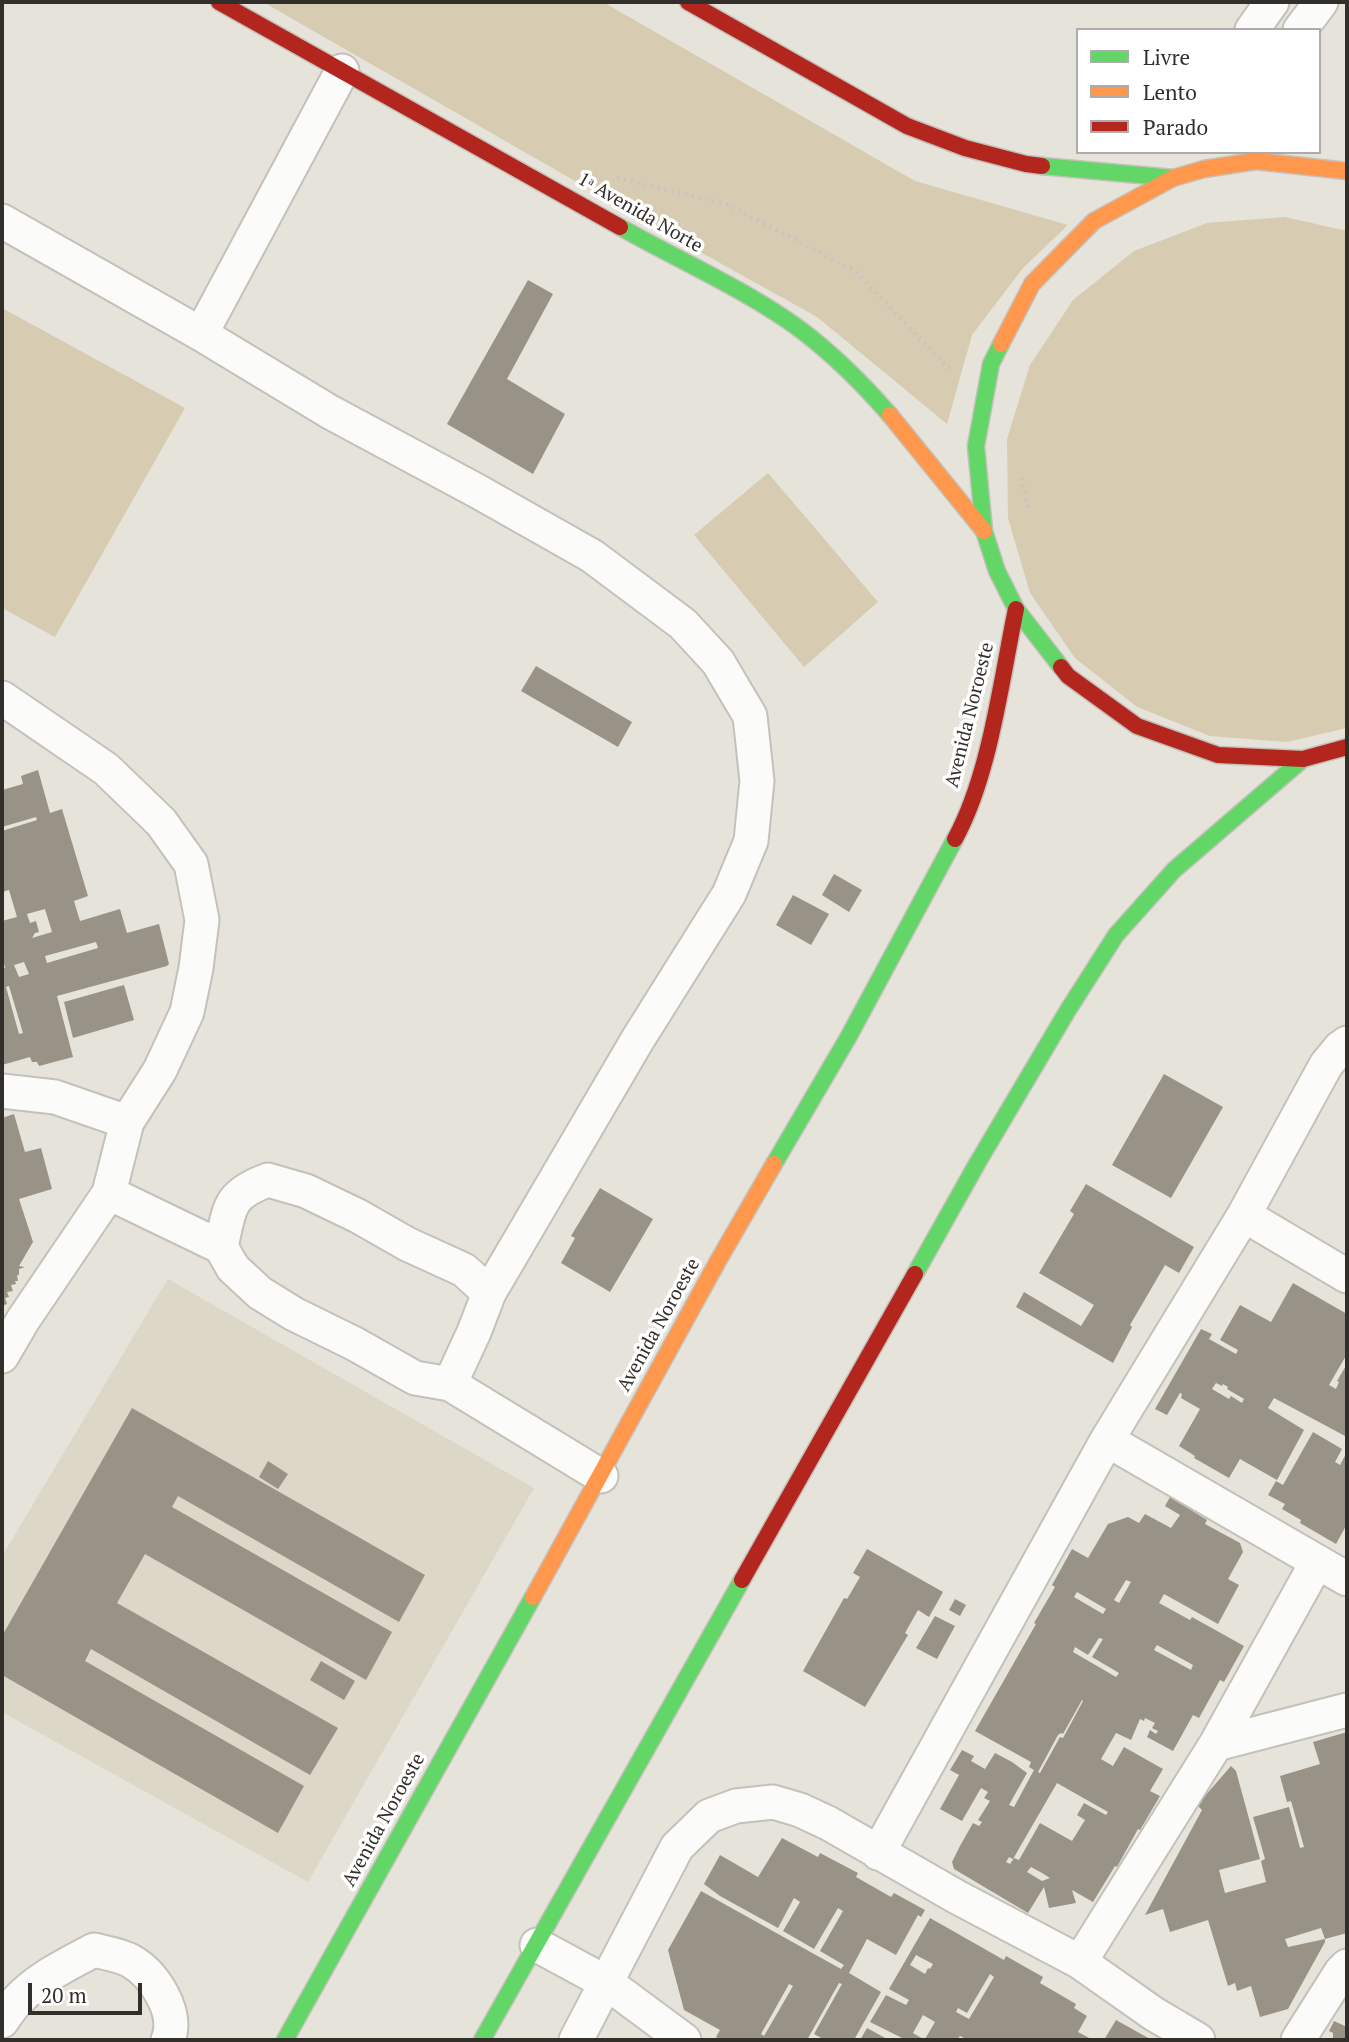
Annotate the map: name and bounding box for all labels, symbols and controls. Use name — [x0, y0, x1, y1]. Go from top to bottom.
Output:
legend — [1076, 28, 1321, 154]
text: Livre — [1143, 43, 1190, 71]
text: Lento — [1143, 78, 1197, 106]
text: Parado — [1143, 113, 1208, 141]
street label: 1ᵃ Avenida Norte — [573, 168, 707, 258]
street label: Avenida Noroeste — [941, 640, 999, 790]
street label: Avenida Noroeste — [613, 1254, 705, 1396]
street label: Avenida Noroeste — [338, 1749, 430, 1891]
scale bar — [32, 1968, 145, 2012]
text: 20 m — [41, 1981, 87, 2009]

